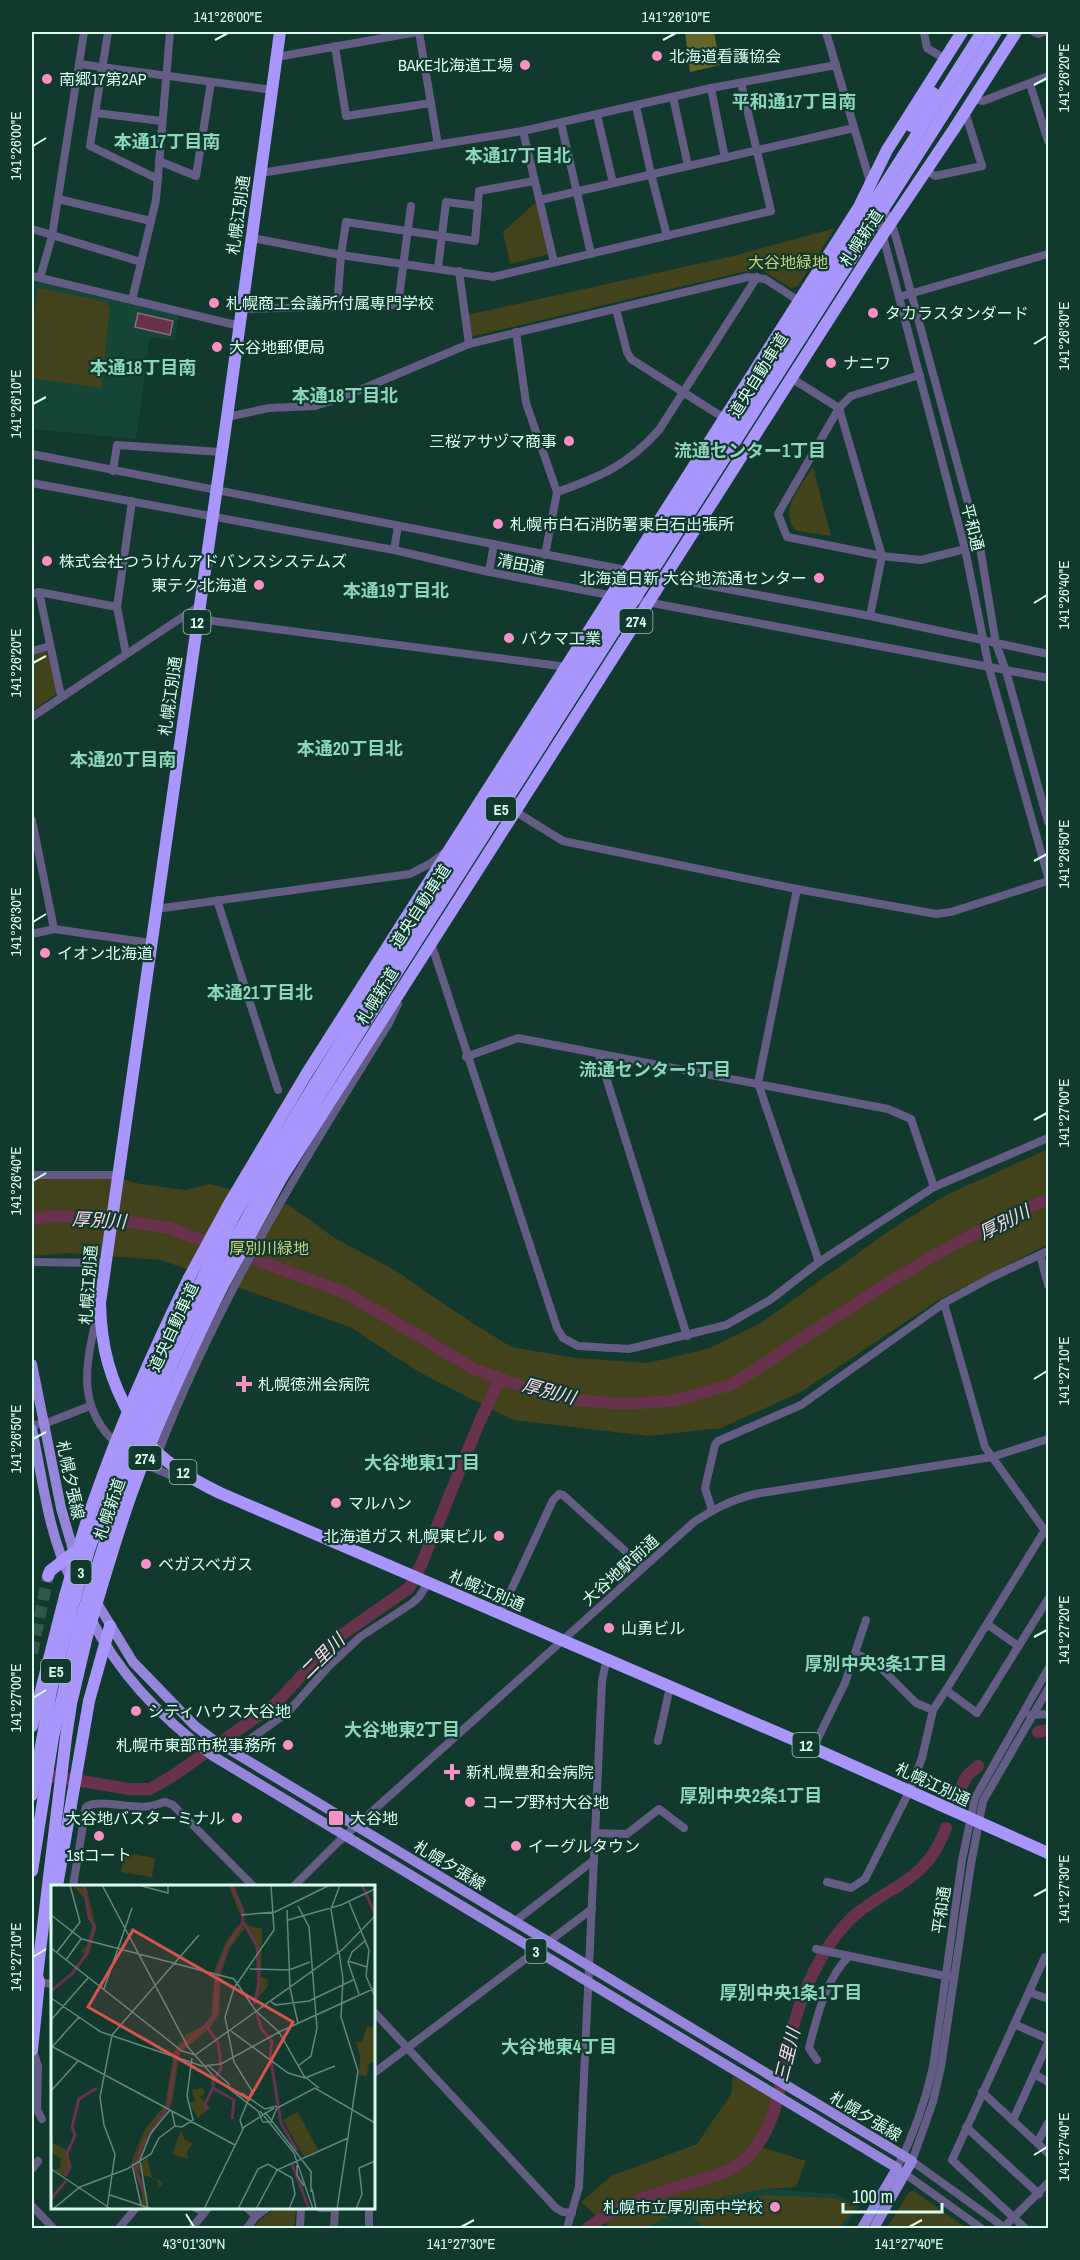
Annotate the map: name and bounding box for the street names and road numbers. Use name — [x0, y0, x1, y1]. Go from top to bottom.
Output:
street label: 札幌江別通 — [222, 174, 254, 256]
street label: 札幌新道 — [834, 205, 888, 271]
street label: 道央自動車道 — [723, 328, 793, 422]
street label: 平和通 — [957, 501, 989, 553]
street label: 清田通 — [495, 549, 547, 579]
road number: 274 — [620, 609, 652, 633]
road number: 12 — [184, 610, 210, 634]
street label: 札幌江別通 — [154, 655, 186, 737]
road number: E5 — [486, 797, 516, 821]
street label: 道央自動車道 — [385, 860, 455, 952]
street label: 札幌新道 — [351, 963, 403, 1029]
street label: 札幌江別通 — [74, 1244, 102, 1326]
street label: 道央自動車道 — [143, 1279, 203, 1375]
street label: 札幌夕張線 — [52, 1439, 90, 1521]
road number: 274 — [128, 1446, 162, 1470]
road number: 12 — [170, 1460, 196, 1484]
street label: 札幌新道 — [88, 1475, 130, 1543]
street label: 大谷地駅前通 — [577, 1530, 663, 1610]
road number: 3 — [70, 1560, 92, 1584]
street label: 札幌江別通 — [446, 1564, 528, 1616]
road number: E5 — [41, 1659, 71, 1683]
road number: 12 — [792, 1733, 820, 1757]
street label: 札幌江別通 — [892, 1757, 974, 1811]
street label: 札幌夕張線 — [410, 1835, 490, 1895]
street label: 平和通 — [927, 1885, 955, 1935]
road number: 3 — [526, 1939, 546, 1963]
street label: 札幌夕張線 — [826, 2086, 906, 2146]

